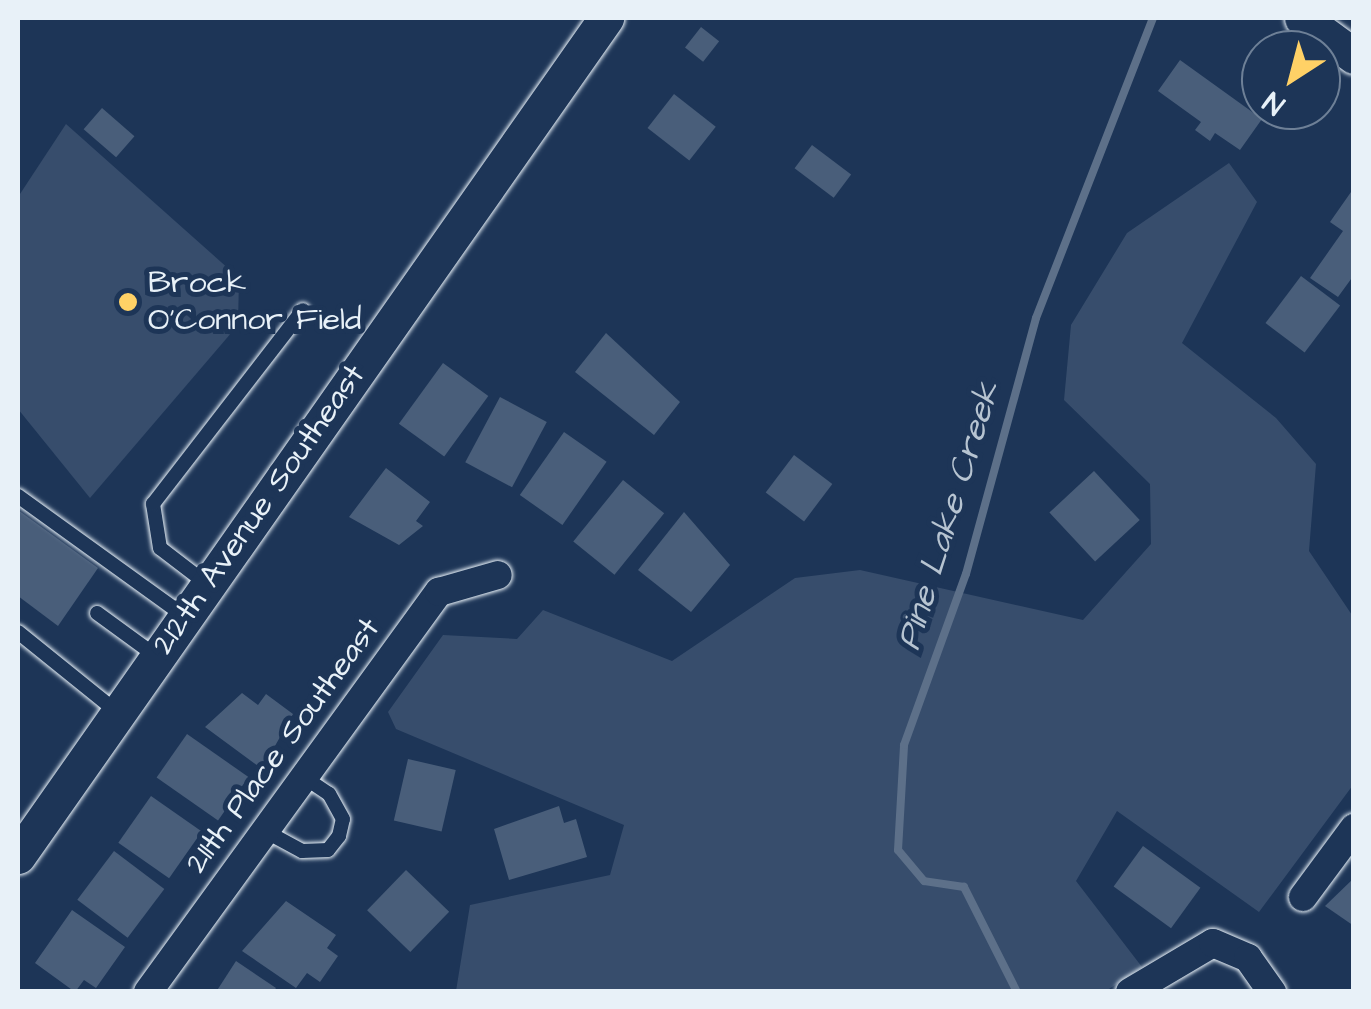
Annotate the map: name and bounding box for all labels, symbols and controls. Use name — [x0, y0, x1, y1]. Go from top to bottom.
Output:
north arrow — [1241, 30, 1341, 130]
text: N — [1256, 82, 1293, 124]
place label: Brock O'Connor Field — [148, 265, 362, 340]
marker: Brock O'Connor Field — [117, 291, 139, 313]
street label: 212th Avenue Southeast — [144, 358, 374, 662]
water label: Pine Lake Creek — [888, 377, 1010, 655]
street label: 211th Place Southeast — [177, 611, 389, 881]

